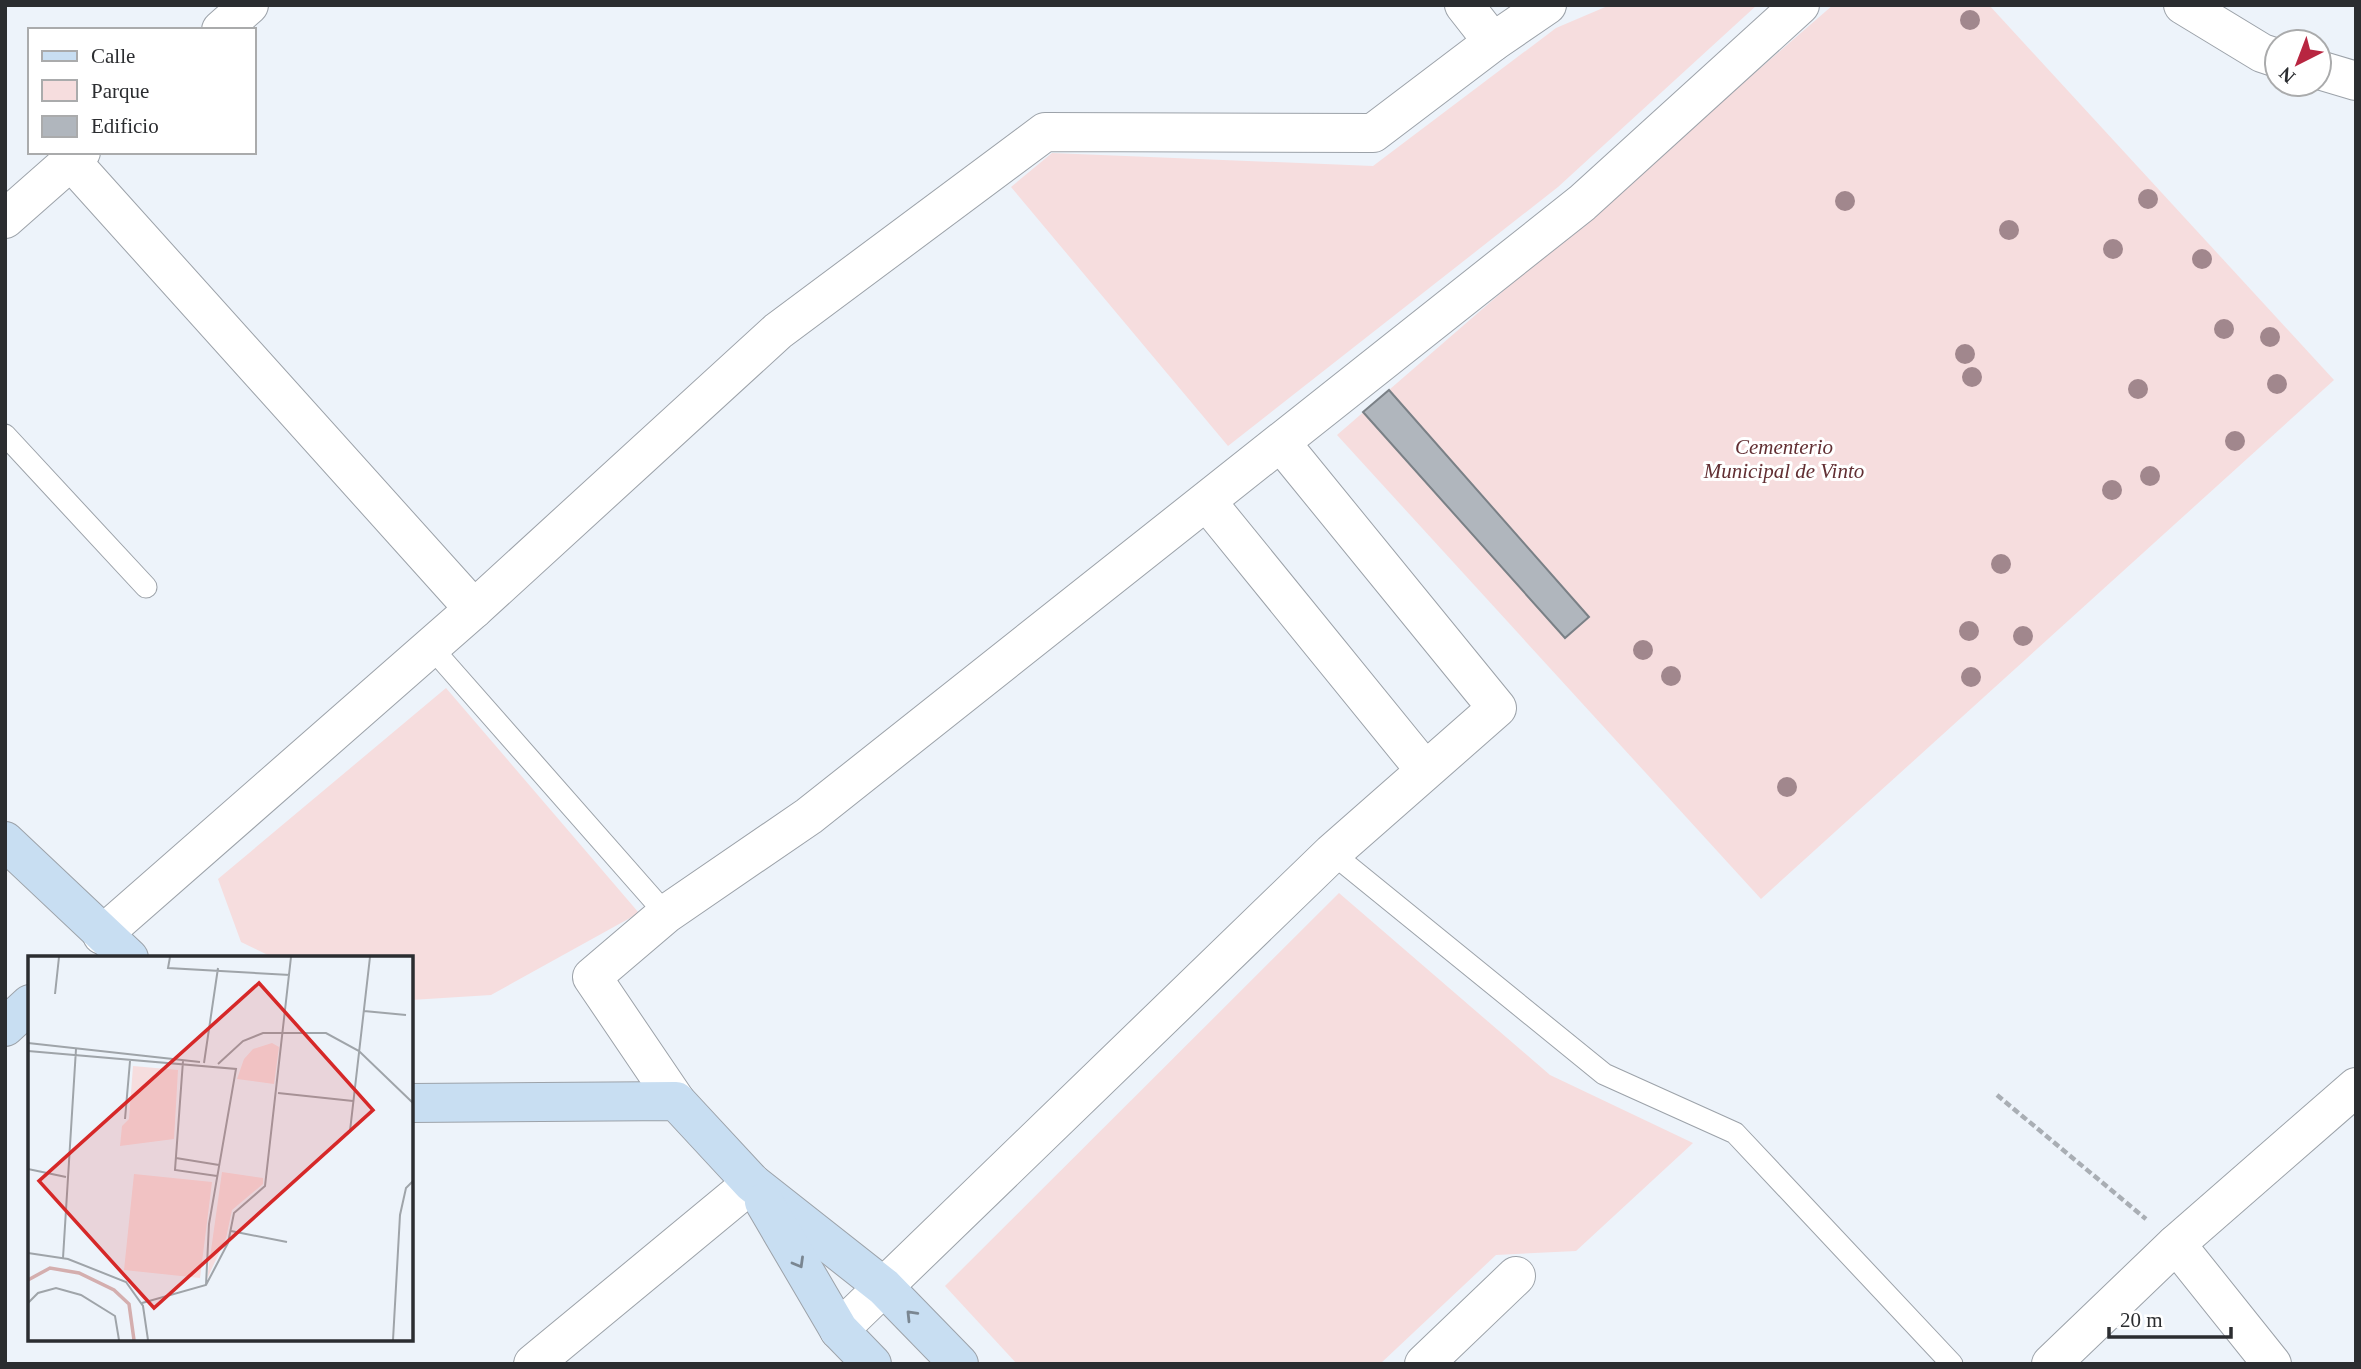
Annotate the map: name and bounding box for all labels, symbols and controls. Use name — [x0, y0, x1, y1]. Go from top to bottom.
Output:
legend — [28, 28, 256, 154]
north arrow — [2263, 28, 2333, 98]
text: Calle — [91, 44, 135, 68]
text: N — [2275, 63, 2299, 88]
text: Parque — [91, 79, 149, 103]
text: Edificio — [91, 114, 159, 138]
park label: Cementerio Municipal de Vinto — [1703, 435, 1864, 483]
inset map — [28, 956, 413, 1341]
one-way arrow — [791, 1255, 804, 1268]
scale bar — [2109, 1296, 2232, 1340]
text: 20 m — [2120, 1308, 2163, 1332]
one-way arrow — [907, 1310, 920, 1323]

